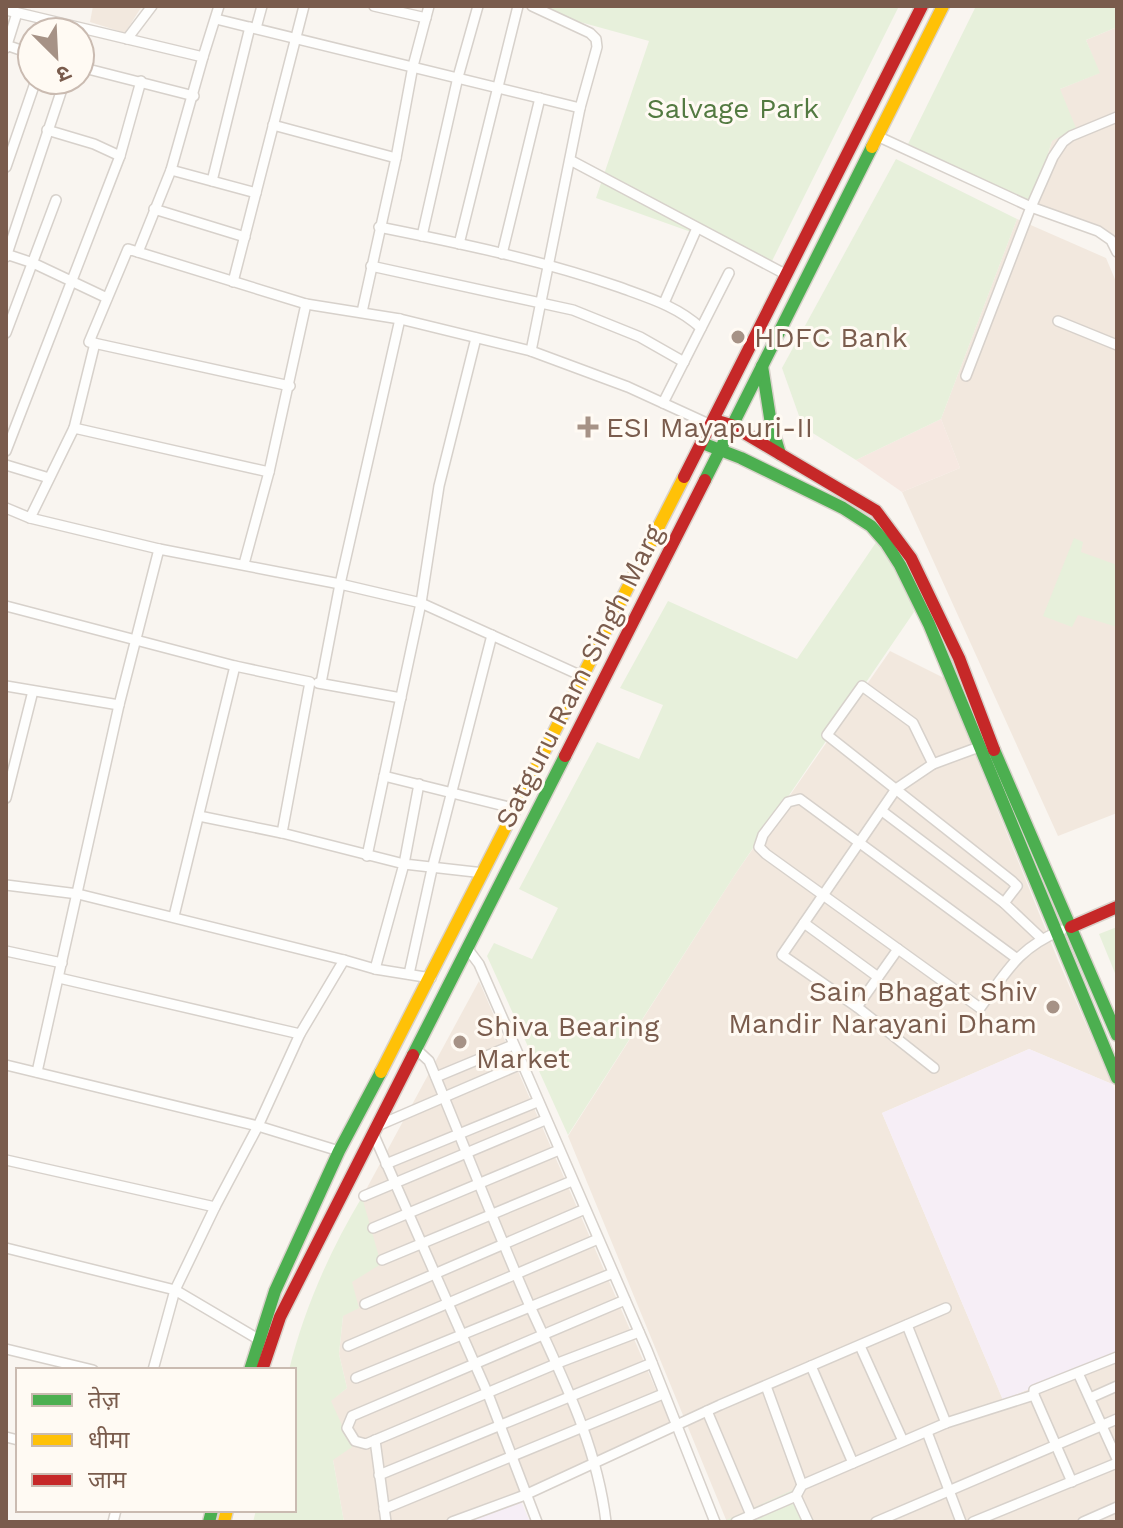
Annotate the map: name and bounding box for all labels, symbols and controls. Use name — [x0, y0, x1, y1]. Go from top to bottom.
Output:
north arrow — [16, 16, 96, 96]
text: उ — [52, 60, 75, 88]
park label: Salvage Park — [647, 92, 819, 125]
place label: HDFC Bank — [754, 321, 908, 354]
marker: HDFC Bank — [729, 328, 747, 346]
place label: ESI Mayapuri-II — [606, 411, 813, 444]
marker: ESI Mayapuri-II — [577, 416, 599, 438]
street label: Satguru Ram Singh Marg — [489, 519, 670, 833]
place label: Sain Bhagat Shiv Mandir Narayani Dham — [728, 975, 1037, 1040]
marker: Sain Bhagat Shiv Mandir Narayani Dham — [1044, 998, 1062, 1016]
place label: Shiva Bearing Market — [476, 1010, 659, 1075]
marker: Shiva Bearing Market — [451, 1033, 469, 1051]
legend — [16, 1368, 296, 1512]
text: तेज़ — [88, 1386, 121, 1414]
text: धीमा — [88, 1426, 130, 1454]
text: जाम — [88, 1466, 127, 1494]

